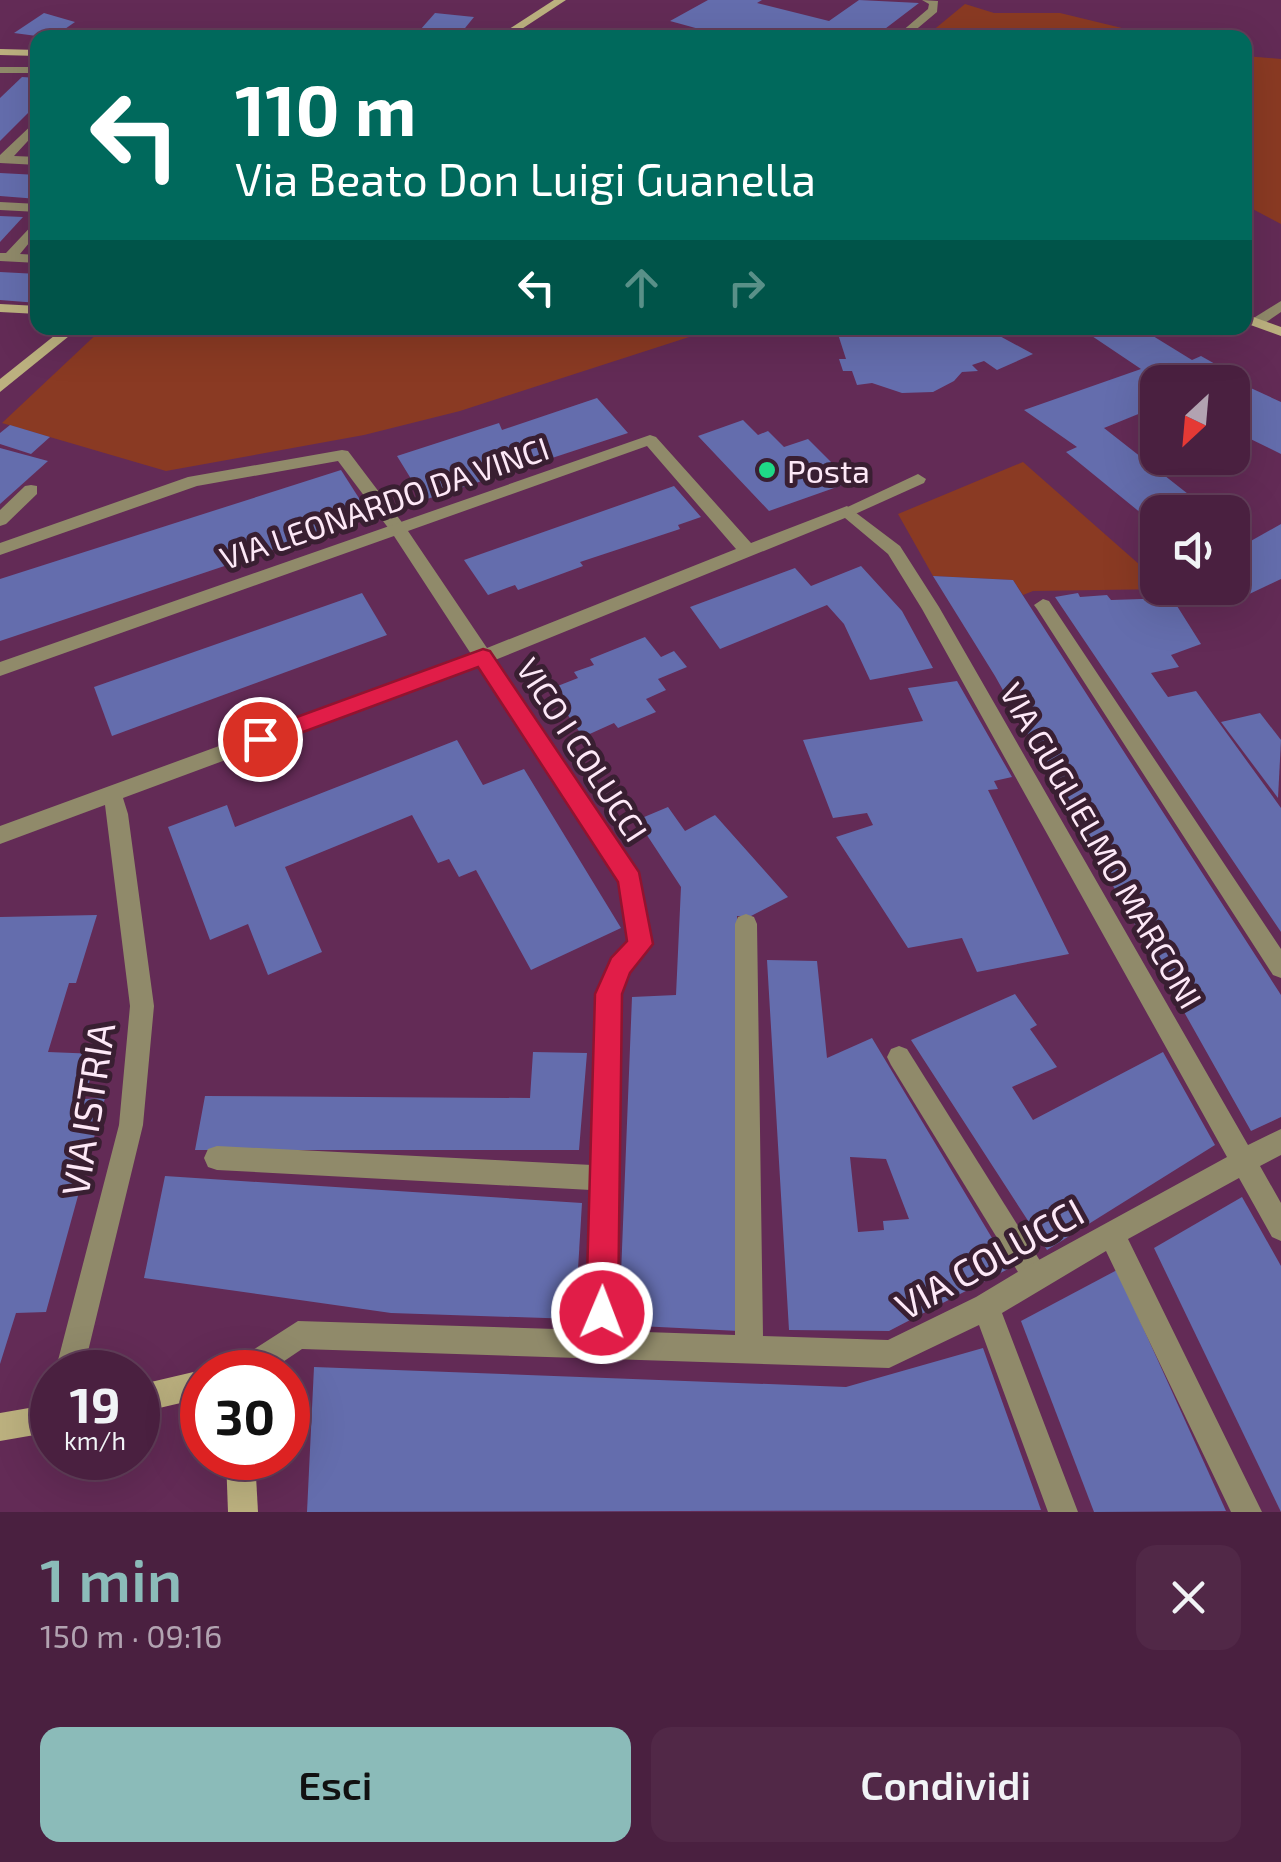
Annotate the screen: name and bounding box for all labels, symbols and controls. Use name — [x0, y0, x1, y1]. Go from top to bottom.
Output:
text: 110 m — [235, 66, 416, 150]
icon: left — [70, 70, 200, 200]
text: Via Beato Don Luigi Guanella — [235, 151, 816, 205]
icon: left — [509, 260, 564, 315]
icon: ahead — [614, 260, 669, 315]
icon: right — [719, 260, 774, 315]
north arrow — [1140, 365, 1250, 475]
map controls — [1140, 365, 1250, 605]
street label: VIA LEONARDO DA VINCI — [215, 428, 553, 576]
place label: Posta — [787, 451, 870, 489]
marker: Posta — [756, 459, 778, 481]
button: sound — [1140, 495, 1250, 605]
street label: VICO I COLUCCI — [510, 650, 656, 848]
street label: VIA GUGLIELMO MARCONI — [993, 676, 1211, 1014]
pin — [218, 697, 303, 782]
icon: arrive — [233, 712, 288, 767]
street label: VIA ISTRIA — [51, 1019, 123, 1199]
street label: VIA COLUCCI — [887, 1187, 1091, 1329]
position arrow — [550, 1261, 654, 1365]
speed limit sign: 30 — [180, 1350, 310, 1480]
text: 19 — [69, 1373, 121, 1433]
text: km/h — [64, 1425, 126, 1455]
text: 1 min — [40, 1542, 182, 1614]
button: close — [1136, 1545, 1241, 1650]
text: 150 m · 09:16 — [40, 1616, 222, 1654]
button: Esci — [40, 1727, 631, 1842]
button: Condividi — [651, 1727, 1241, 1842]

